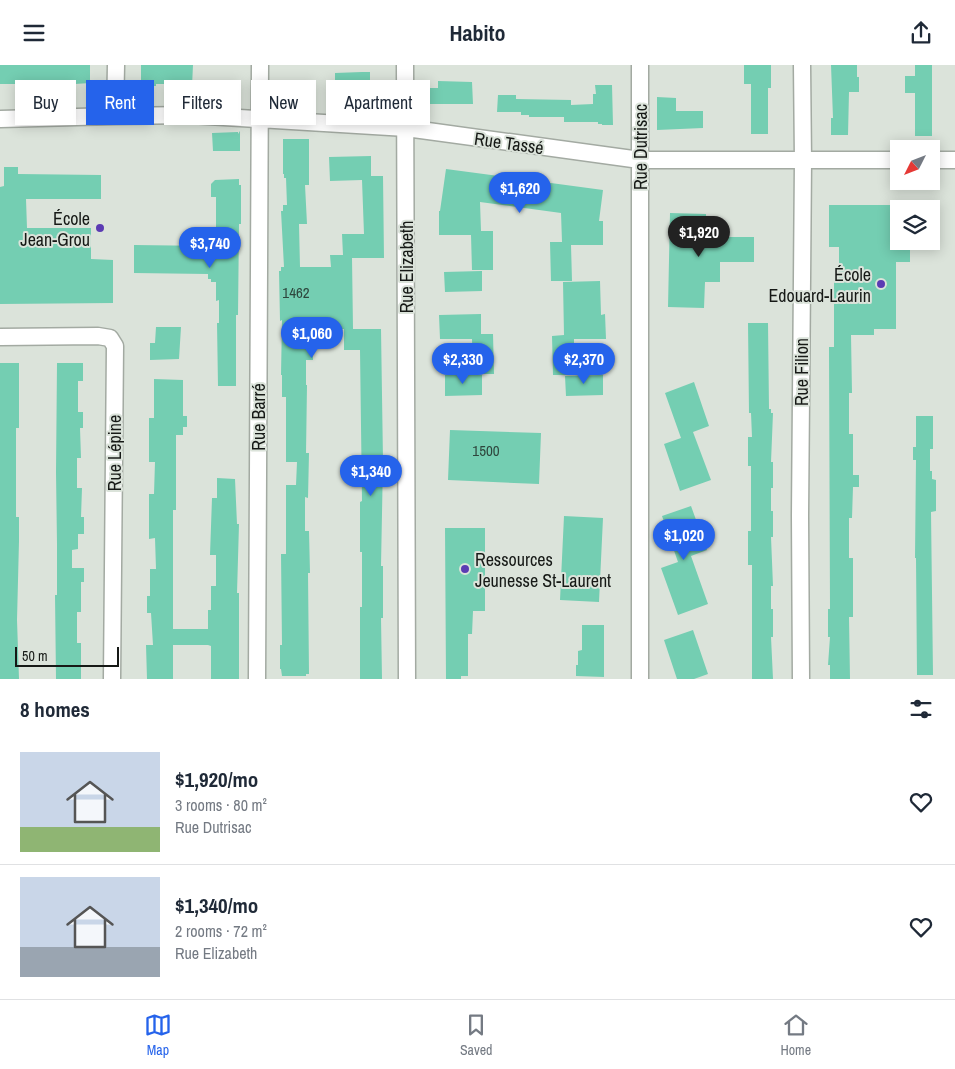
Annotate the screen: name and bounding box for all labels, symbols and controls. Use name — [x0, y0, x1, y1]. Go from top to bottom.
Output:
text: Habito — [449, 18, 506, 48]
icon: menu — [20, 19, 48, 47]
icon: share — [907, 19, 935, 47]
chip: Buy — [15, 80, 76, 125]
chip: Rent — [86, 80, 154, 125]
chip: Filters — [164, 80, 241, 125]
chip: New — [251, 80, 316, 125]
chip: Apartment — [326, 80, 430, 125]
street label: Rue Dutrisac — [628, 104, 653, 190]
street label: Rue Tassé — [473, 126, 545, 160]
north arrow — [890, 140, 940, 190]
map controls — [890, 140, 940, 250]
pin: $1,620 — [479, 171, 561, 214]
text: $1,620 — [500, 177, 540, 199]
button: layers — [890, 200, 940, 250]
place label: École Jean-Grou — [20, 206, 90, 252]
pin: $1,920 — [658, 215, 740, 258]
street label: Rue Elizabeth — [394, 221, 419, 313]
text: $1,920 — [679, 221, 719, 243]
marker: École Jean-Grou — [94, 222, 106, 234]
pin: $3,740 — [169, 227, 251, 269]
text: $3,740 — [190, 232, 230, 254]
place label: École Edouard-Laurin — [768, 262, 871, 308]
marker: École Edouard-Laurin — [875, 278, 887, 290]
house number: 1462 — [282, 282, 310, 303]
pin: $1,060 — [271, 317, 353, 359]
text: $1,060 — [292, 322, 332, 344]
street label: Rue Filion — [789, 338, 814, 406]
pin: $2,330 — [422, 343, 504, 385]
pin: $2,370 — [543, 343, 625, 385]
text: $2,330 — [443, 348, 483, 370]
text: $2,370 — [564, 348, 604, 370]
street label: Rue Barré — [246, 383, 271, 451]
street label: Rue Lépine — [102, 415, 127, 491]
house number: 1500 — [472, 440, 500, 461]
pin: $1,340 — [330, 455, 412, 497]
text: $1,340 — [351, 460, 391, 482]
pin: $1,020 — [643, 519, 725, 561]
text: $1,020 — [664, 524, 704, 546]
place label: Ressources Jeunesse St-Laurent — [475, 547, 611, 593]
marker: Ressources Jeunesse St-Laurent — [459, 563, 471, 575]
scale bar — [15, 644, 119, 667]
text: 50 m — [22, 647, 48, 665]
text: 8 homes — [20, 695, 90, 724]
icon: filters — [907, 695, 935, 723]
text: $1,920/mo — [175, 765, 258, 794]
icon: home — [60, 772, 120, 832]
icon: heart — [907, 788, 935, 816]
text: 3 rooms · 80 m² — [175, 794, 267, 816]
text: Rue Dutrisac — [175, 816, 252, 838]
text: $1,340/mo — [175, 891, 258, 920]
icon: home — [60, 897, 120, 957]
icon: heart — [907, 913, 935, 941]
text: 2 rooms · 72 m² — [175, 920, 267, 942]
text: Rue Elizabeth — [175, 942, 257, 964]
tab: Map — [144, 1011, 172, 1059]
tab: Saved — [460, 1011, 492, 1059]
tab: Home — [780, 1011, 811, 1059]

